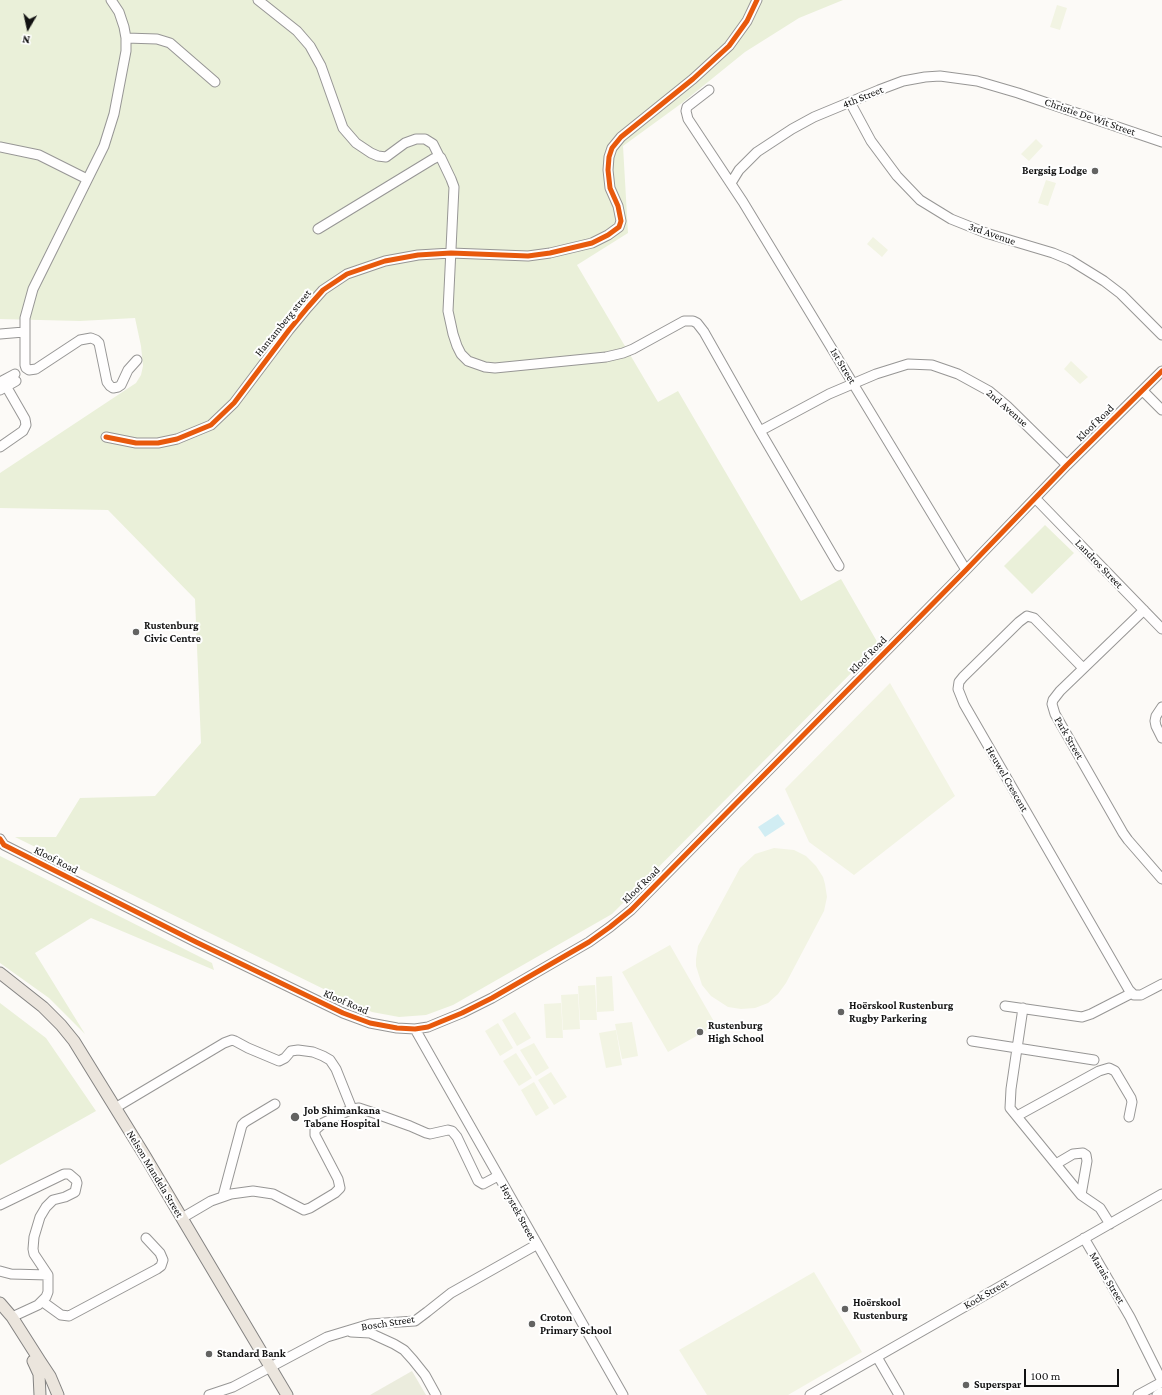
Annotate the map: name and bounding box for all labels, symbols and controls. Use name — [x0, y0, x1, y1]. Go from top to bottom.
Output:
north arrow — [8, 8, 48, 48]
text: N — [21, 33, 31, 46]
street label: 4th Street — [841, 83, 885, 111]
street label: Christie De Wit Street — [1043, 95, 1137, 139]
place label: Bergsig Lodge — [1022, 164, 1087, 178]
marker: Bergsig Lodge — [1090, 166, 1100, 176]
street label: 3rd Avenue — [967, 220, 1017, 248]
street label: Hantamberg street — [252, 287, 314, 359]
street label: 1st Street — [827, 346, 859, 386]
street label: 2nd Avenue — [983, 386, 1031, 430]
street label: Kloof Road — [1073, 402, 1117, 444]
street label: Landros Street — [1072, 537, 1126, 591]
place label: Rustenburg Civic Centre — [144, 619, 201, 645]
marker: Rustenburg Civic Centre — [131, 627, 141, 637]
street label: Kloof Road — [846, 633, 890, 677]
street label: Park Street — [1051, 714, 1087, 762]
street label: Heuwel Crescent — [983, 744, 1031, 814]
street label: Kloof Road — [32, 843, 80, 877]
street label: Kloof Road — [619, 864, 663, 906]
street label: Kloof Road — [321, 987, 371, 1017]
place label: Hoërskool Rustenburg Rugby Parkering — [849, 999, 953, 1025]
marker: Hoërskool Rustenburg Rugby Parkering — [836, 1007, 846, 1017]
place label: Rustenburg High School — [708, 1019, 764, 1045]
marker: Rustenburg High School — [695, 1027, 705, 1037]
place label: Job Shimankana Tabane Hospital — [304, 1104, 380, 1130]
marker: Job Shimankana Tabane Hospital — [289, 1111, 301, 1123]
street label: Nelson Mandela Street — [124, 1128, 186, 1220]
street label: Heystek Street — [497, 1181, 539, 1243]
street label: Marais Street — [1086, 1250, 1128, 1306]
street label: Kock Street — [961, 1276, 1011, 1312]
place label: Hoërskool Rustenburg — [853, 1296, 908, 1322]
marker: Hoërskool Rustenburg — [840, 1304, 850, 1314]
place label: Croton Primary School — [540, 1311, 612, 1337]
street label: Bosch Street — [360, 1312, 416, 1334]
marker: Croton Primary School — [527, 1319, 537, 1329]
place label: Standard Bank — [217, 1347, 286, 1361]
marker: Standard Bank — [204, 1349, 214, 1359]
scale bar — [1026, 1361, 1121, 1387]
text: 100 m — [1031, 1369, 1060, 1383]
place label: Superspar — [974, 1378, 1021, 1392]
marker: Superspar — [961, 1380, 971, 1390]

